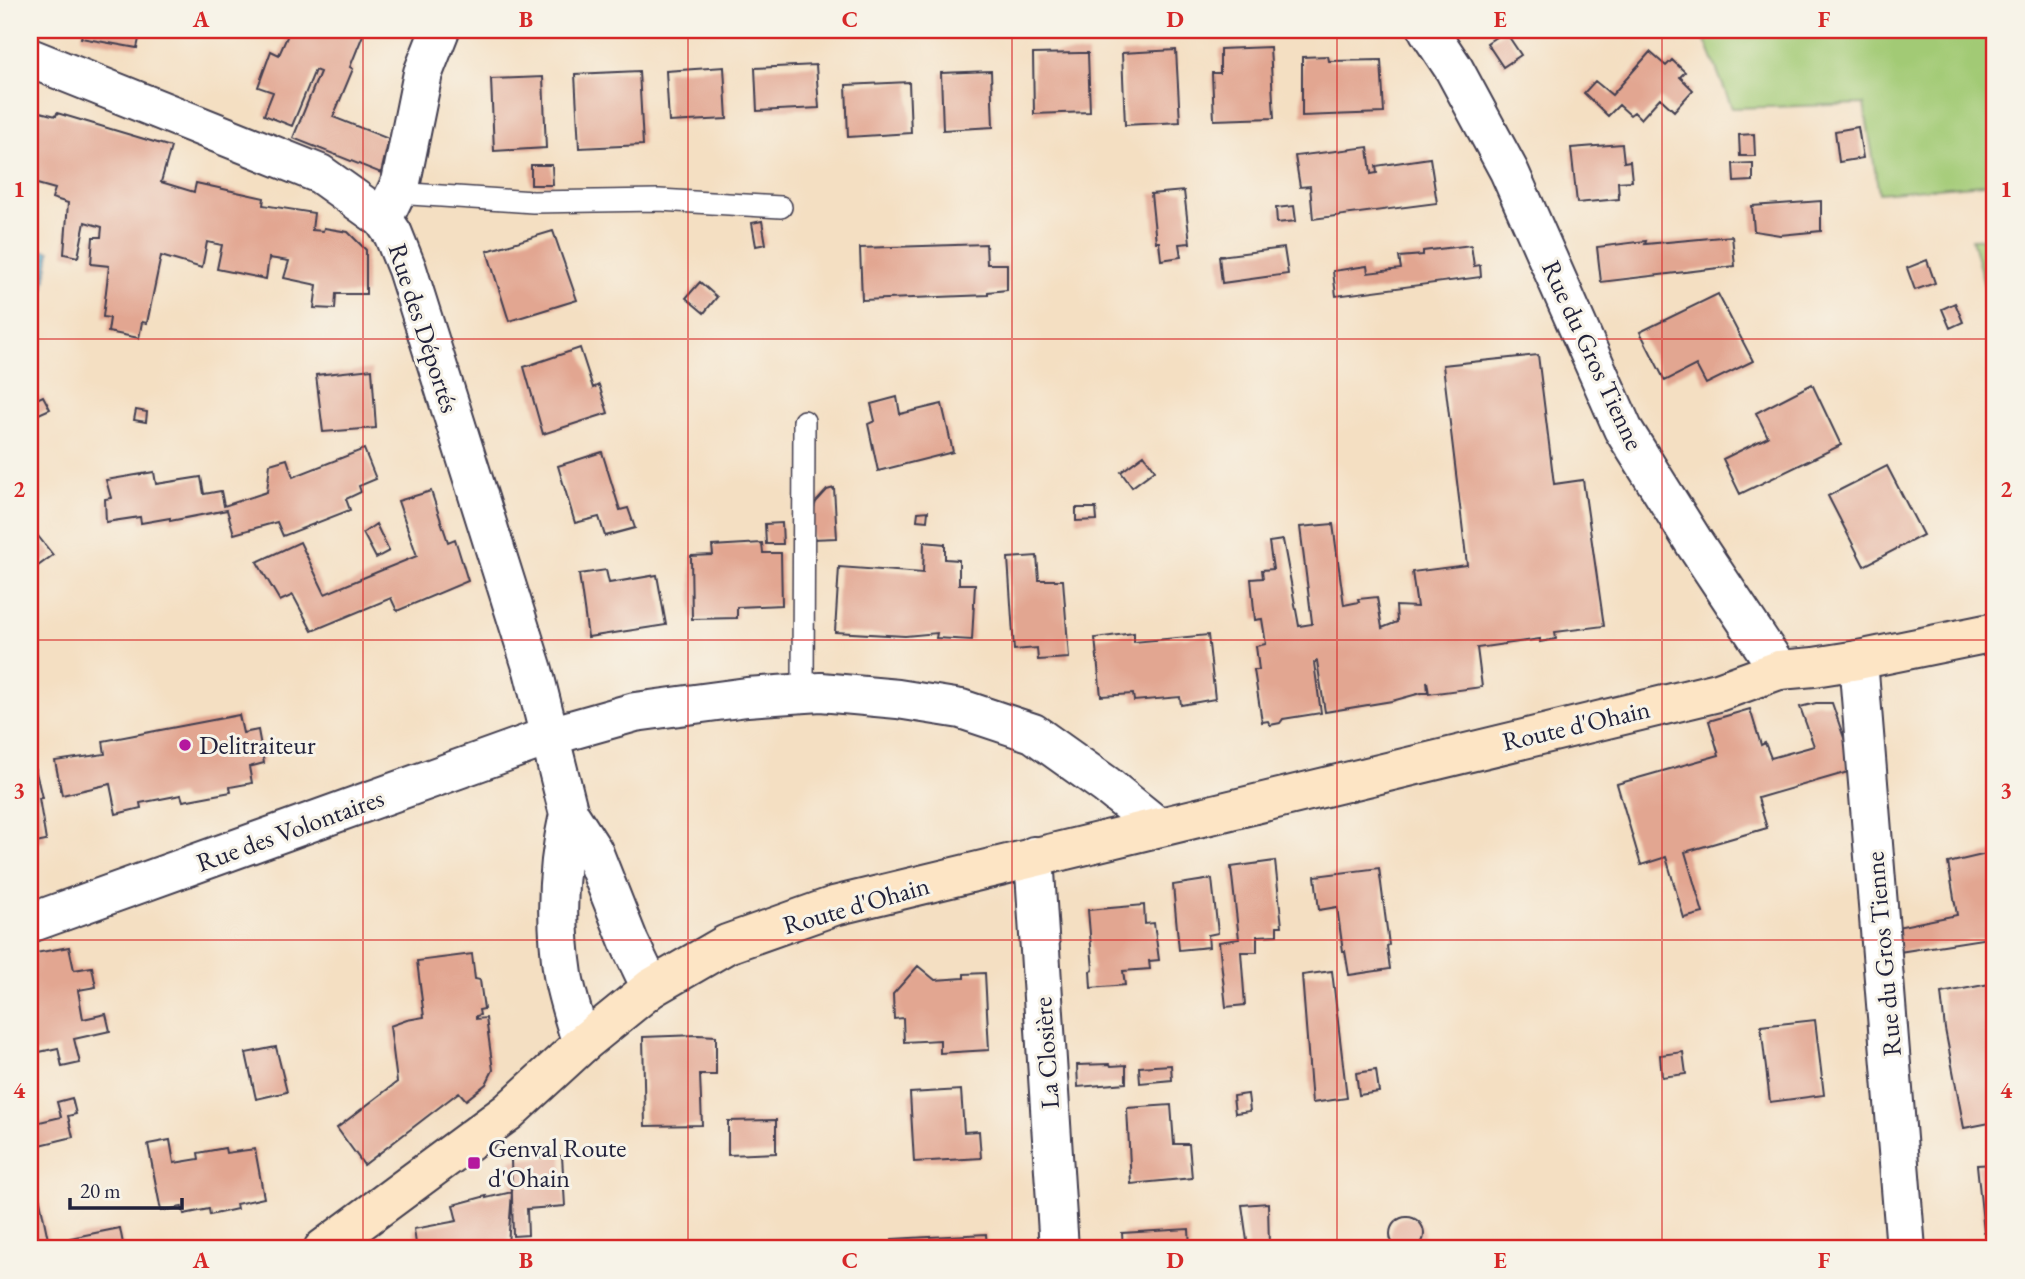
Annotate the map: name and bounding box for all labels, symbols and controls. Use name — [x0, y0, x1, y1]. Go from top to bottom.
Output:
text: A — [192, 4, 210, 34]
text: B — [519, 4, 533, 34]
text: C — [842, 4, 858, 34]
text: D — [1166, 4, 1184, 34]
text: E — [1493, 4, 1507, 34]
text: F — [1818, 4, 1831, 34]
text: 1 — [13, 174, 25, 204]
text: 1 — [2000, 174, 2012, 204]
street label: Rue des Déportés — [381, 239, 467, 417]
street label: Rue du Gros Tienne — [1534, 255, 1652, 455]
text: 2 — [13, 474, 25, 504]
text: 2 — [2000, 474, 2012, 504]
street label: Route d'Ohain — [1499, 691, 1653, 759]
place label: Delitraiteur — [199, 728, 316, 762]
marker: Delitraiteur — [177, 737, 193, 753]
text: 3 — [13, 775, 25, 805]
text: 3 — [2000, 775, 2012, 805]
street label: Rue des Volontaires — [192, 780, 388, 880]
street label: Rue du Gros Tienne — [1857, 850, 1909, 1058]
street label: Route d'Ohain — [779, 868, 933, 942]
street label: La Closière — [1025, 996, 1067, 1110]
text: 4 — [13, 1075, 26, 1105]
text: 4 — [2000, 1075, 2013, 1105]
place label: Genval Route d'Ohain — [488, 1131, 626, 1195]
marker: Genval Route d'Ohain — [466, 1155, 482, 1171]
scale bar — [70, 1167, 182, 1211]
text: 20 m — [80, 1177, 121, 1204]
text: A — [192, 1245, 210, 1275]
text: B — [519, 1245, 533, 1275]
text: C — [842, 1245, 858, 1275]
text: D — [1166, 1245, 1184, 1275]
text: E — [1493, 1245, 1507, 1275]
text: F — [1818, 1245, 1831, 1275]

